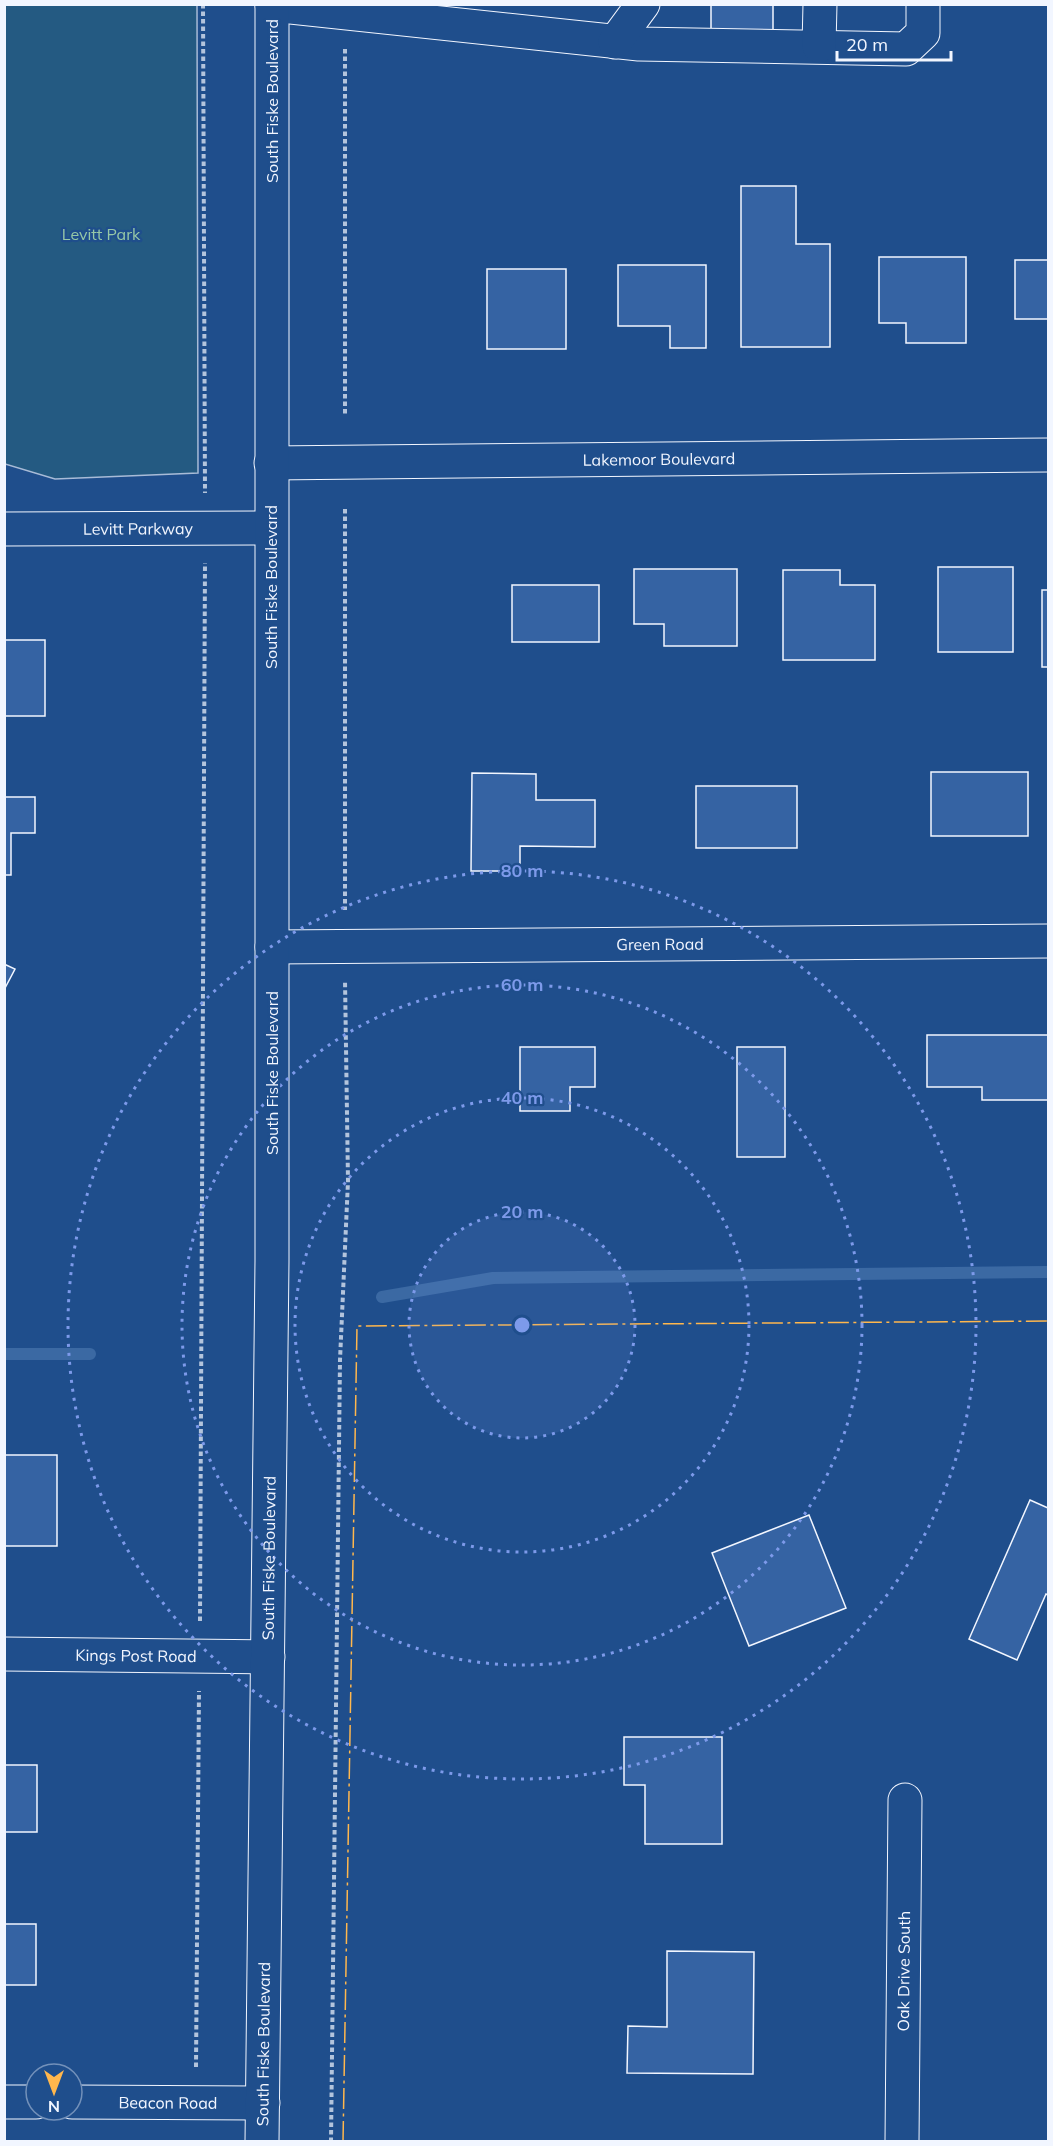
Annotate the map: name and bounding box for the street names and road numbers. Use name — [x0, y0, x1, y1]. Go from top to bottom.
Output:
street label: South Fiske Boulevard — [262, 19, 282, 183]
street label: Lakemoor Boulevard — [583, 448, 735, 470]
street label: South Fiske Boulevard — [261, 505, 281, 669]
street label: Levitt Parkway — [83, 518, 194, 539]
street label: Green Road — [616, 934, 704, 954]
street label: South Fiske Boulevard — [262, 991, 282, 1155]
street label: South Fiske Boulevard — [258, 1476, 280, 1640]
street label: Kings Post Road — [75, 1645, 197, 1666]
street label: Oak Drive South — [893, 1911, 914, 2031]
street label: South Fiske Boulevard — [252, 1962, 274, 2126]
street label: Beacon Road — [118, 2092, 218, 2113]

